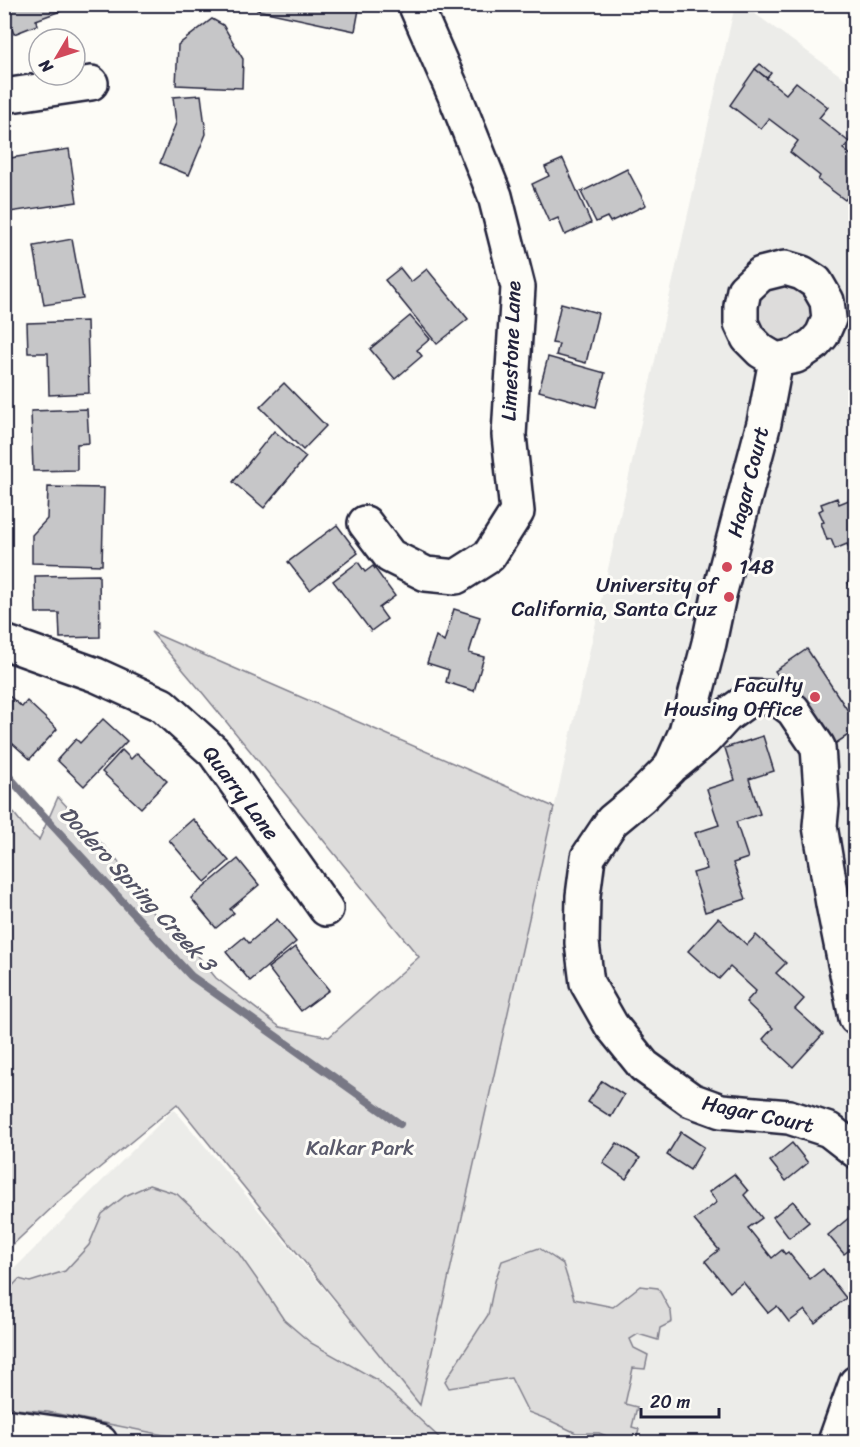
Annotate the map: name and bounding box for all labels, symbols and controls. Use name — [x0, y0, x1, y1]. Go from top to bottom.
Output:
north arrow — [27, 27, 87, 87]
text: N — [30, 52, 61, 80]
street label: Limestone Lane — [490, 280, 532, 422]
street label: Hagar Court — [716, 422, 780, 542]
place label: 148 — [739, 548, 774, 586]
marker: 148 — [720, 560, 734, 574]
place label: University of California, Santa Cruz — [512, 566, 720, 628]
marker: University of California, Santa Cruz — [722, 590, 736, 604]
place label: Faculty Housing Office — [664, 666, 803, 728]
marker: Faculty Housing Office — [808, 690, 822, 704]
street label: Quarry Lane — [192, 737, 290, 849]
water label: Dodero Spring Creek 3 — [50, 796, 228, 983]
street label: Hagar Court — [699, 1084, 817, 1144]
park label: Kalkar Park — [306, 1129, 414, 1167]
scale bar — [641, 1381, 719, 1419]
text: 20 m — [650, 1386, 690, 1418]

